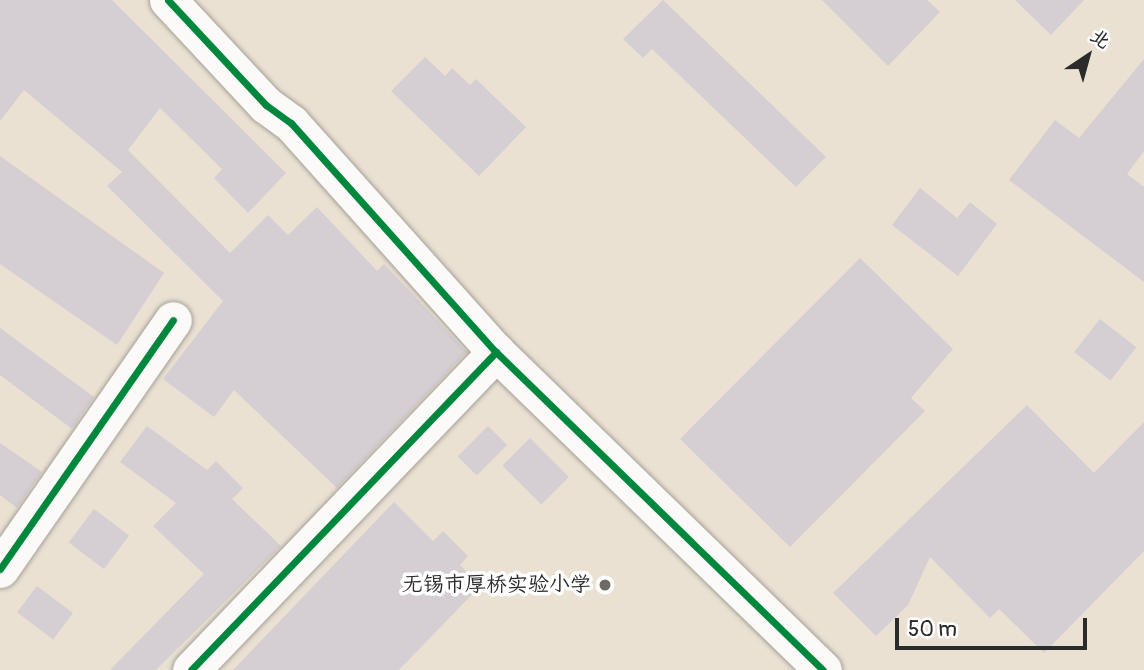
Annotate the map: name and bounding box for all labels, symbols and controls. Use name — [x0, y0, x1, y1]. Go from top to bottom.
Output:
north arrow — [1053, 21, 1123, 91]
text: 北 — [1086, 24, 1115, 54]
place label: 无锡市厚桥实验小学 — [402, 572, 591, 598]
marker: 无锡市厚桥实验小学 — [597, 577, 613, 593]
scale bar — [899, 604, 1092, 648]
text: 50 m — [908, 616, 957, 643]

